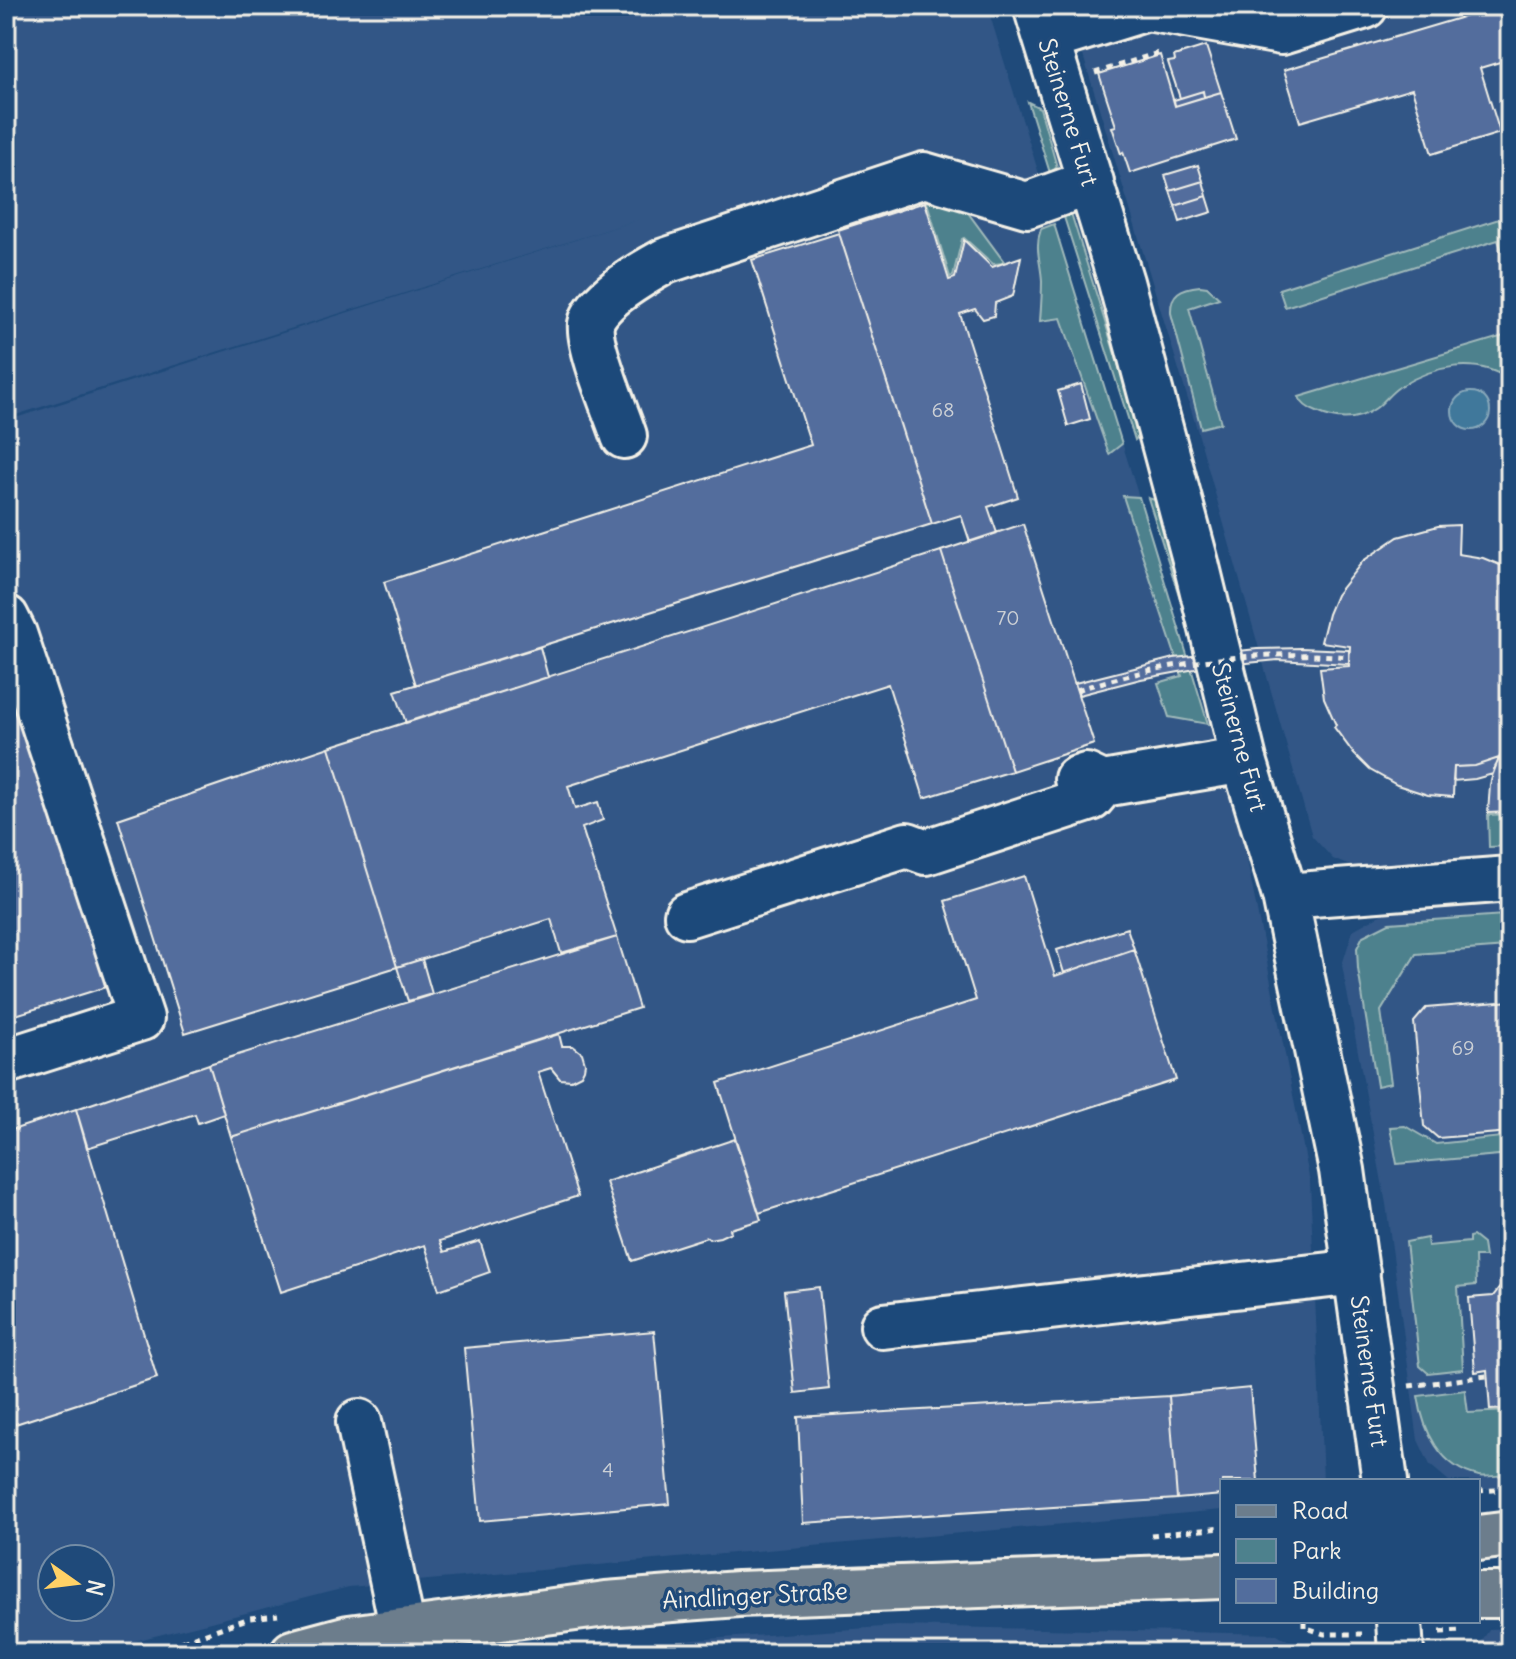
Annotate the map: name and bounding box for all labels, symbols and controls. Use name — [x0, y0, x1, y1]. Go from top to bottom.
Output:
street label: Steinerne Furt — [1032, 35, 1106, 189]
house number: 68 — [931, 397, 955, 422]
house number: 70 — [997, 605, 1019, 630]
street label: Steinerne Furt — [1206, 659, 1274, 815]
house number: 69 — [1451, 1035, 1475, 1060]
street label: Steinerne Furt — [1345, 1293, 1395, 1449]
house number: 4 — [602, 1457, 614, 1482]
legend — [1220, 1479, 1480, 1623]
text: Road — [1292, 1495, 1348, 1525]
text: Park — [1292, 1535, 1342, 1565]
north arrow — [36, 1543, 116, 1623]
street label: Aindlinger Straße — [662, 1575, 848, 1615]
text: Building — [1292, 1575, 1379, 1605]
text: N — [80, 1577, 111, 1599]

